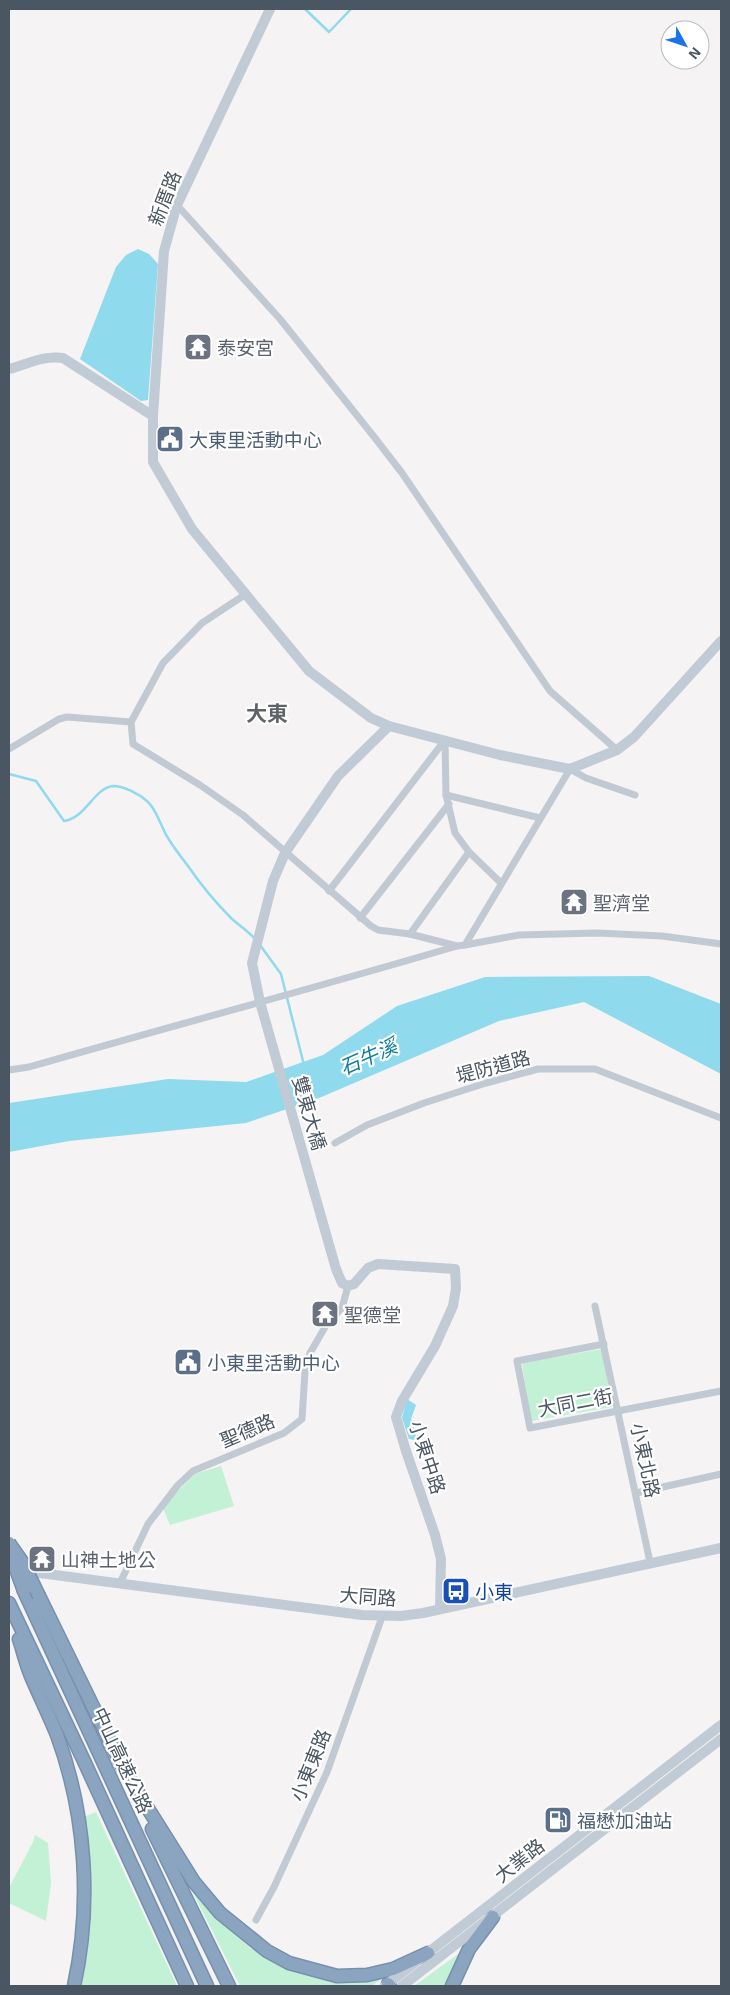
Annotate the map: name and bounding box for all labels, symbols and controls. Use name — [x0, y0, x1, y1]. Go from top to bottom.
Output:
north arrow — [660, 20, 710, 70]
text: N — [686, 44, 705, 63]
street label: 新厝路 — [143, 167, 185, 229]
temple icon: 泰安宮 — [183, 332, 213, 362]
place label: 泰安宮 — [217, 336, 274, 359]
public building icon: 大東里活動中心 — [155, 424, 185, 454]
place label: 大東里活動中心 — [189, 428, 322, 451]
district label: 大東 — [246, 700, 288, 725]
temple icon: 聖濟堂 — [559, 887, 589, 917]
place label: 聖濟堂 — [593, 891, 650, 914]
water label: 石牛溪 — [336, 1032, 403, 1079]
street label: 堤防道路 — [453, 1045, 533, 1087]
street label: 雙東大橋 — [288, 1073, 332, 1153]
temple icon: 聖德堂 — [310, 1299, 340, 1329]
place label: 聖德堂 — [344, 1303, 401, 1326]
public building icon: 小東里活動中心 — [173, 1347, 203, 1377]
place label: 小東里活動中心 — [207, 1351, 340, 1374]
street label: 大同二街 — [535, 1383, 615, 1421]
street label: 聖德路 — [216, 1408, 278, 1452]
street label: 小東中路 — [405, 1417, 451, 1497]
street label: 小東北路 — [627, 1420, 665, 1500]
temple icon: 山神土地公 — [27, 1544, 57, 1574]
place label: 山神土地公 — [61, 1548, 156, 1571]
bus stop icon: 小東 — [441, 1576, 471, 1606]
place label: 小東 — [475, 1580, 513, 1603]
street label: 大同路 — [339, 1583, 397, 1609]
street label: 中山高速公路 — [88, 1703, 158, 1817]
street label: 小東東路 — [285, 1725, 335, 1805]
fuel station icon: 福懋加油站 — [543, 1805, 573, 1835]
place label: 福懋加油站 — [577, 1809, 672, 1832]
street label: 大業路 — [489, 1833, 549, 1887]

